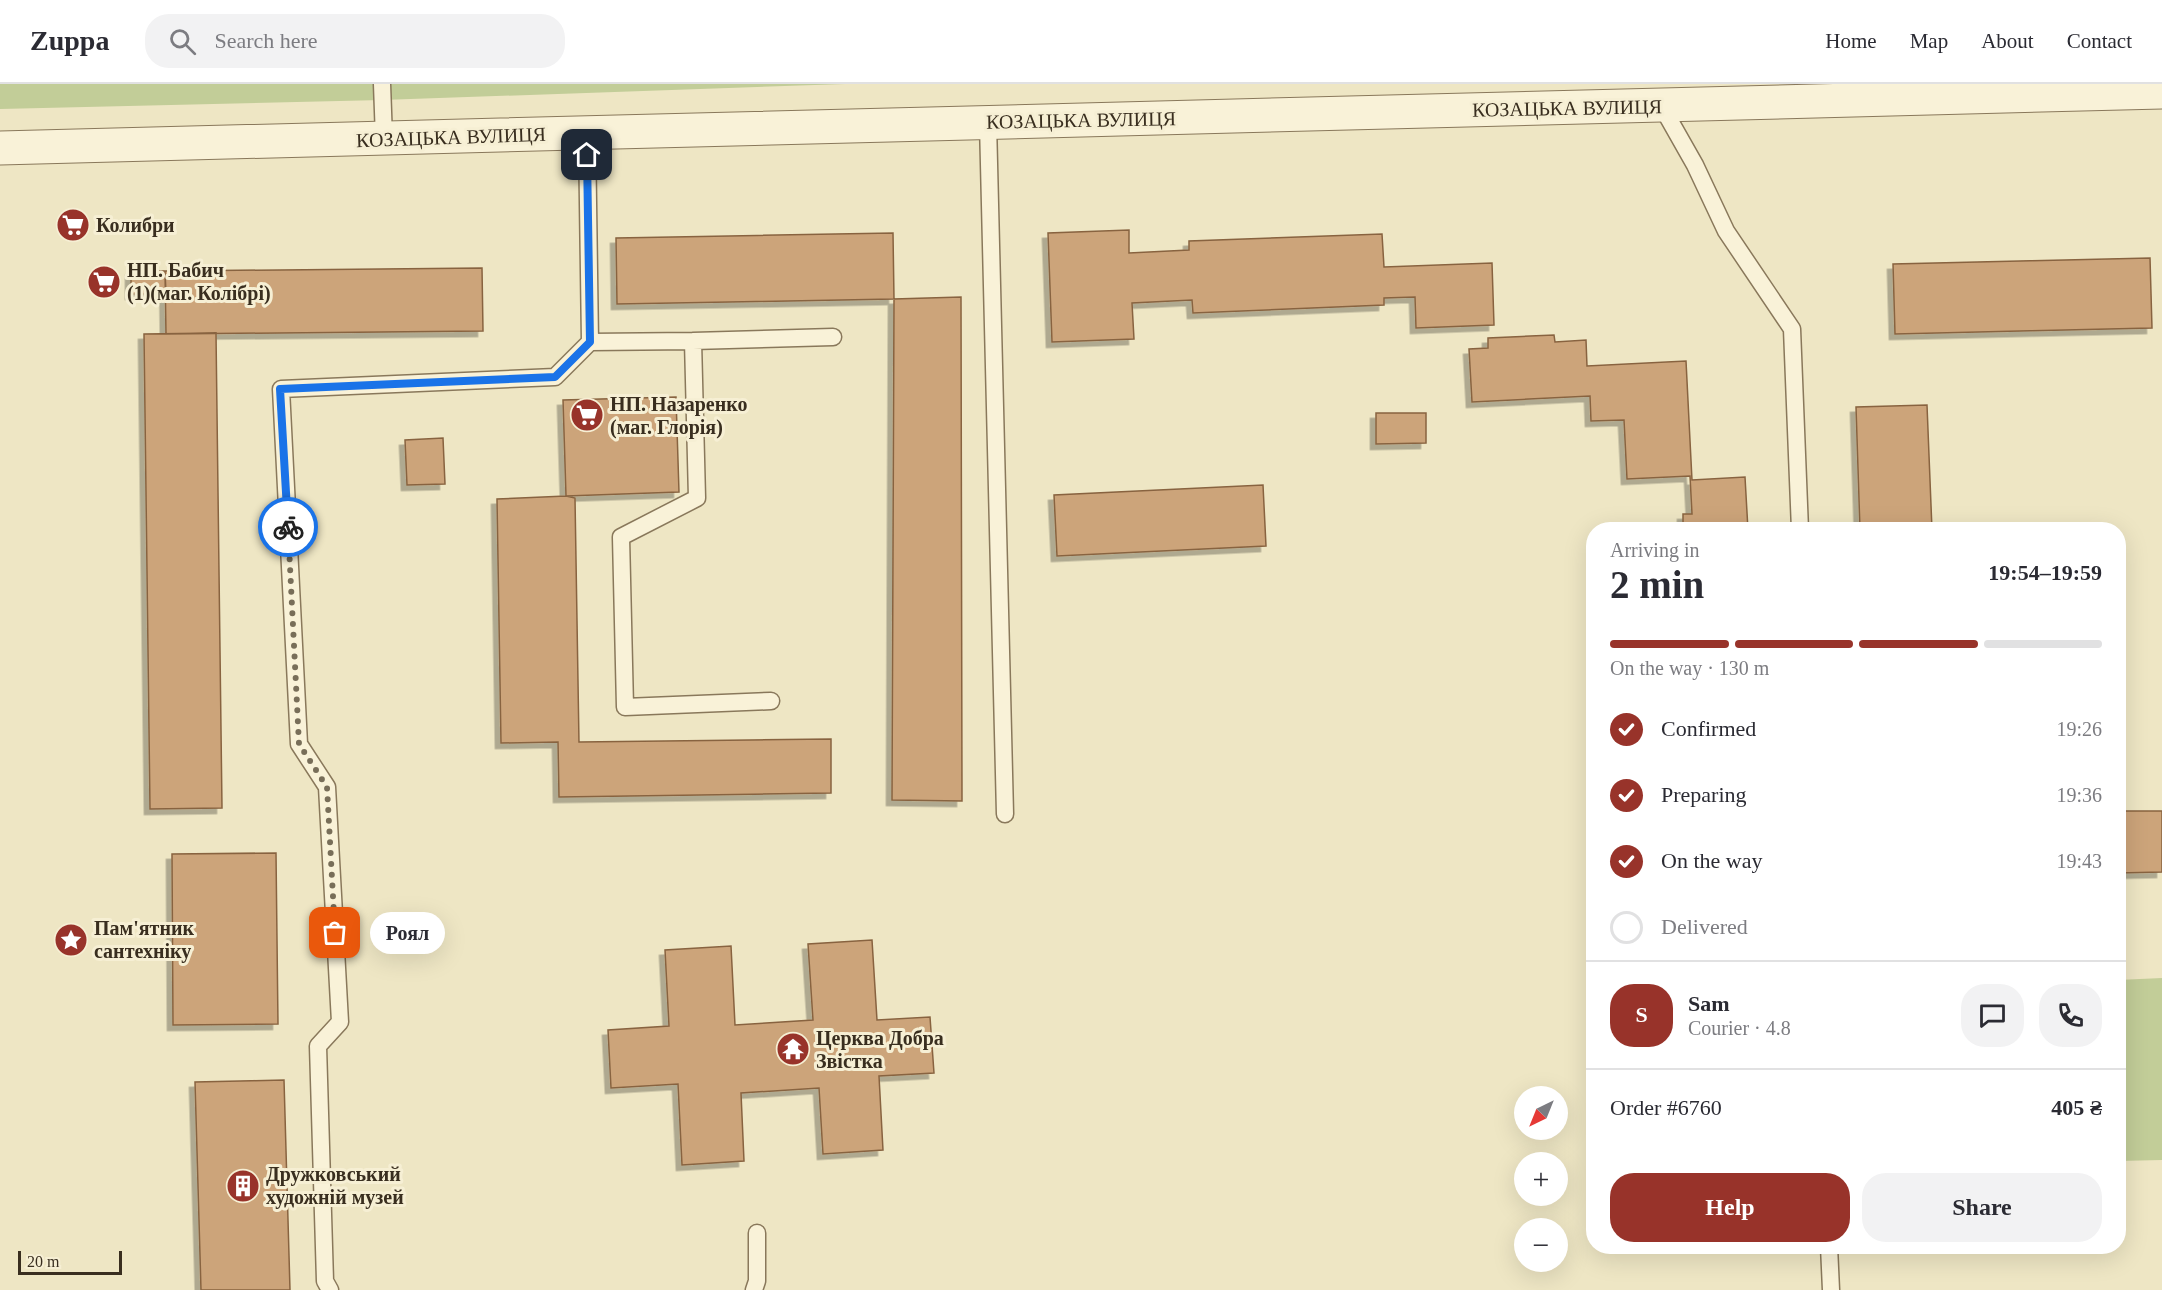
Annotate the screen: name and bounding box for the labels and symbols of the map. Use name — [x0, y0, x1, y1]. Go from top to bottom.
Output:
street label: КОЗАЦЬКА ВУЛИЦЯ — [1472, 95, 1662, 122]
street label: КОЗАЦЬКА ВУЛИЦЯ — [986, 107, 1176, 134]
street label: КОЗАЦЬКА ВУЛИЦЯ — [356, 123, 546, 152]
pin — [561, 129, 612, 180]
supermarket icon: Колибри — [55, 207, 91, 243]
place label: Колибри — [96, 214, 175, 237]
place label: НП. Бабич (1)(маг. Колібрі) — [127, 259, 271, 305]
supermarket icon: НП. Бабич (1)(маг. Колібрі) — [86, 264, 122, 300]
place label: НП. Назаренко (маг. Глорія) — [610, 393, 748, 439]
supermarket icon: НП. Назаренко (маг. Глорія) — [569, 397, 605, 433]
courier — [258, 497, 318, 557]
pin — [309, 907, 360, 958]
callout: Роял — [371, 912, 446, 954]
place label: Пам'ятник сантехніку — [94, 917, 194, 963]
place icon: Пам'ятник сантехніку — [53, 922, 89, 958]
place label: Церква Добра Звістка — [816, 1027, 944, 1072]
temple icon: Церква Добра Звістка — [775, 1031, 811, 1067]
north arrow — [1514, 1086, 1568, 1140]
place label: Дружковський художній музей — [266, 1163, 404, 1209]
building icon: Дружковський художній музей — [225, 1168, 261, 1204]
scale bar — [18, 1248, 122, 1276]

